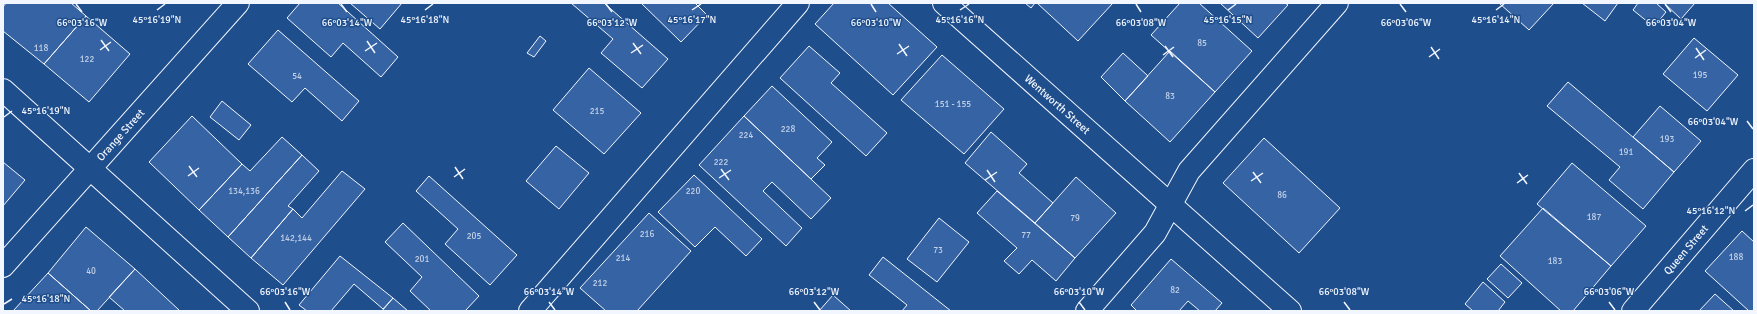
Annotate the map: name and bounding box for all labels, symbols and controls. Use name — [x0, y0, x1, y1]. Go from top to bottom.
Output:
text: 45°16'19"N — [133, 14, 181, 26]
text: 45°16'18"N — [401, 14, 449, 26]
text: 45°16'17"N — [668, 14, 716, 26]
text: 45°16'16"N — [936, 14, 984, 26]
text: 45°16'15"N — [1204, 14, 1252, 26]
text: 45°16'14"N — [1472, 14, 1520, 26]
text: 66°03'16"W — [57, 17, 108, 29]
text: 66°03'14"W — [322, 17, 373, 29]
text: 66°03'12"W — [587, 17, 638, 29]
text: 66°03'10"W — [851, 17, 902, 29]
text: 66°03'08"W — [1116, 17, 1167, 29]
text: 66°03'06"W — [1381, 17, 1432, 29]
text: 66°03'04"W — [1646, 17, 1697, 29]
house number: 85 — [1197, 38, 1207, 49]
house number: 118 — [34, 43, 48, 54]
house number: 122 — [80, 54, 94, 65]
house number: 195 — [1693, 70, 1707, 81]
house number: 54 — [292, 71, 302, 82]
street label: Wentworth Street — [1022, 72, 1093, 137]
house number: 83 — [1165, 91, 1175, 102]
house number: 151 - 155 — [935, 99, 971, 110]
text: 45°16'19"N — [22, 105, 70, 117]
street label: Orange Street — [94, 106, 147, 163]
house number: 215 — [590, 106, 604, 117]
text: 66°03'04"W — [1688, 116, 1739, 128]
house number: 228 — [781, 124, 795, 135]
house number: 224 — [739, 130, 753, 141]
house number: 193 — [1660, 134, 1674, 145]
house number: 191 — [1619, 147, 1633, 158]
house number: 222 — [714, 157, 728, 168]
house number: 134,136 — [228, 186, 260, 197]
house number: 220 — [686, 186, 700, 197]
house number: 86 — [1277, 190, 1287, 201]
text: 45°16'12"N — [1687, 205, 1735, 217]
house number: 187 — [1587, 212, 1601, 223]
house number: 79 — [1070, 213, 1080, 224]
street label: Queen Street — [1661, 222, 1711, 277]
house number: 216 — [640, 229, 654, 240]
house number: 77 — [1021, 230, 1031, 241]
house number: 205 — [467, 231, 481, 242]
house number: 142,144 — [280, 233, 312, 244]
house number: 73 — [933, 245, 943, 256]
house number: 188 — [1729, 252, 1743, 263]
house number: 214 — [616, 253, 630, 264]
house number: 201 — [415, 254, 429, 265]
house number: 183 — [1548, 256, 1562, 267]
house number: 40 — [86, 266, 96, 277]
house number: 212 — [593, 278, 607, 289]
house number: 82 — [1170, 285, 1180, 296]
text: 66°03'16"W — [260, 286, 311, 298]
text: 66°03'14"W — [524, 286, 575, 298]
text: 66°03'12"W — [789, 286, 840, 298]
text: 66°03'10"W — [1054, 286, 1105, 298]
text: 66°03'08"W — [1319, 286, 1370, 298]
text: 66°03'06"W — [1584, 286, 1635, 298]
text: 45°16'18"N — [22, 293, 70, 305]

